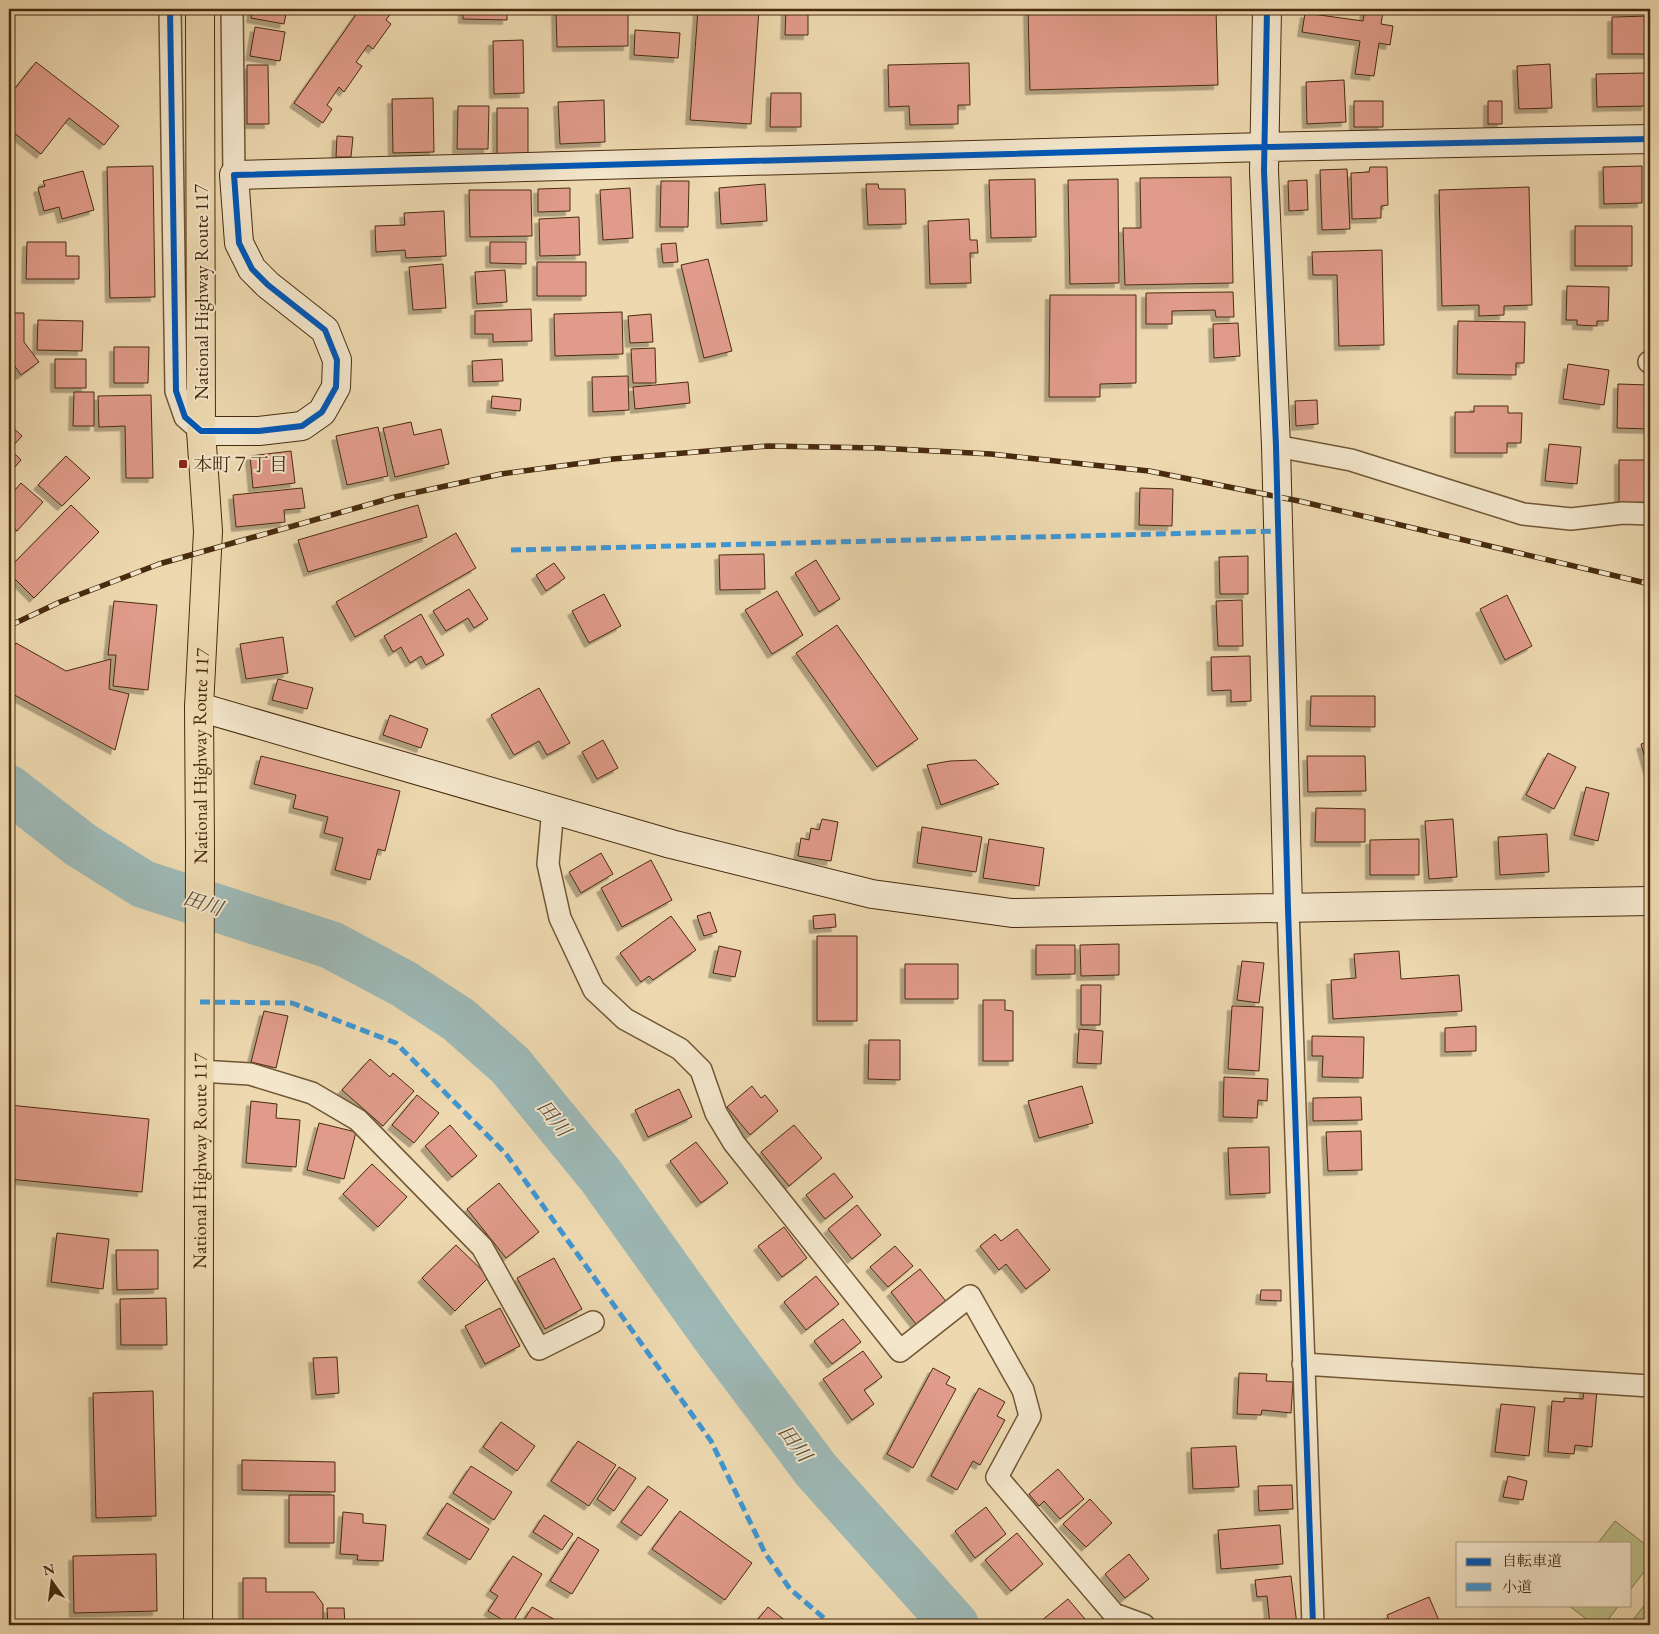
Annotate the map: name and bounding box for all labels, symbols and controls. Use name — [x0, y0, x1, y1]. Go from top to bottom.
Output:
street label: National Highway Route 117 — [189, 183, 214, 400]
place label: 本町７丁目 — [193, 452, 288, 477]
marker: 本町７丁目 — [177, 458, 189, 470]
street label: National Highway Route 117 — [186, 646, 215, 864]
water label: 田川 — [180, 884, 228, 922]
street label: National Highway Route 117 — [186, 1052, 212, 1269]
water label: 田川 — [531, 1094, 578, 1143]
water label: 田川 — [773, 1419, 819, 1468]
legend — [1456, 1542, 1632, 1606]
text: 自転車道 — [1502, 1551, 1562, 1570]
north arrow — [28, 1556, 78, 1606]
text: N — [41, 1559, 57, 1579]
text: 小道 — [1502, 1577, 1532, 1596]

